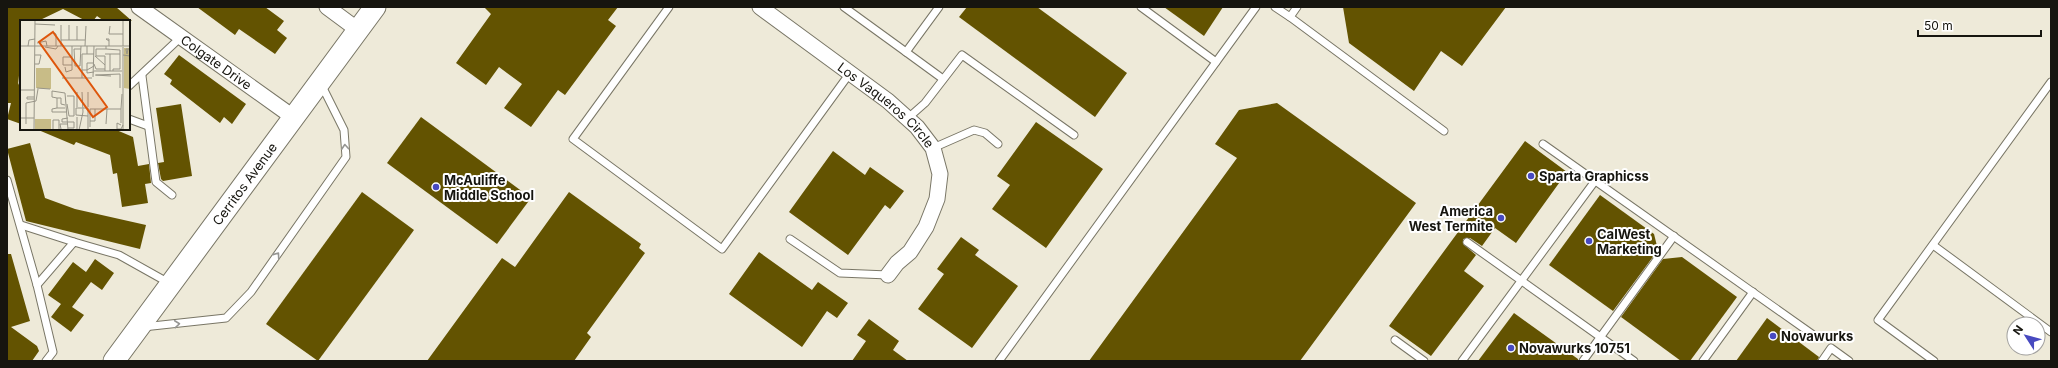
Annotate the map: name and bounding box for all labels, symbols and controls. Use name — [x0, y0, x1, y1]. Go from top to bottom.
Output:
scale bar — [1918, 12, 2041, 38]
text: 50 m — [1924, 18, 1953, 33]
inset map — [20, 20, 130, 130]
street label: Colgate Drive — [178, 31, 255, 93]
street label: Los Vaqueros Circle — [835, 59, 938, 151]
street label: Cerritos Avenue — [209, 139, 280, 228]
one-way arrow — [341, 144, 350, 150]
place label: Sparta Graphicss — [1539, 168, 1649, 184]
marker: Sparta Graphicss — [1526, 171, 1536, 181]
place label: McAuliffe Middle School — [444, 172, 534, 203]
marker: McAuliffe Middle School — [431, 182, 441, 192]
place label: America West Termite — [1409, 203, 1493, 234]
marker: America West Termite — [1496, 213, 1506, 223]
place label: CalWest Marketing — [1597, 226, 1662, 257]
marker: CalWest Marketing — [1584, 236, 1594, 246]
one-way arrow — [272, 253, 279, 260]
north arrow — [2006, 316, 2046, 356]
one-way arrow — [174, 319, 180, 328]
text: N — [2010, 323, 2026, 338]
place label: Novawurks — [1781, 328, 1853, 344]
marker: Novawurks — [1768, 331, 1778, 341]
place label: Novawurks 10751 — [1519, 340, 1630, 356]
marker: Novawurks 10751 — [1506, 343, 1516, 353]

